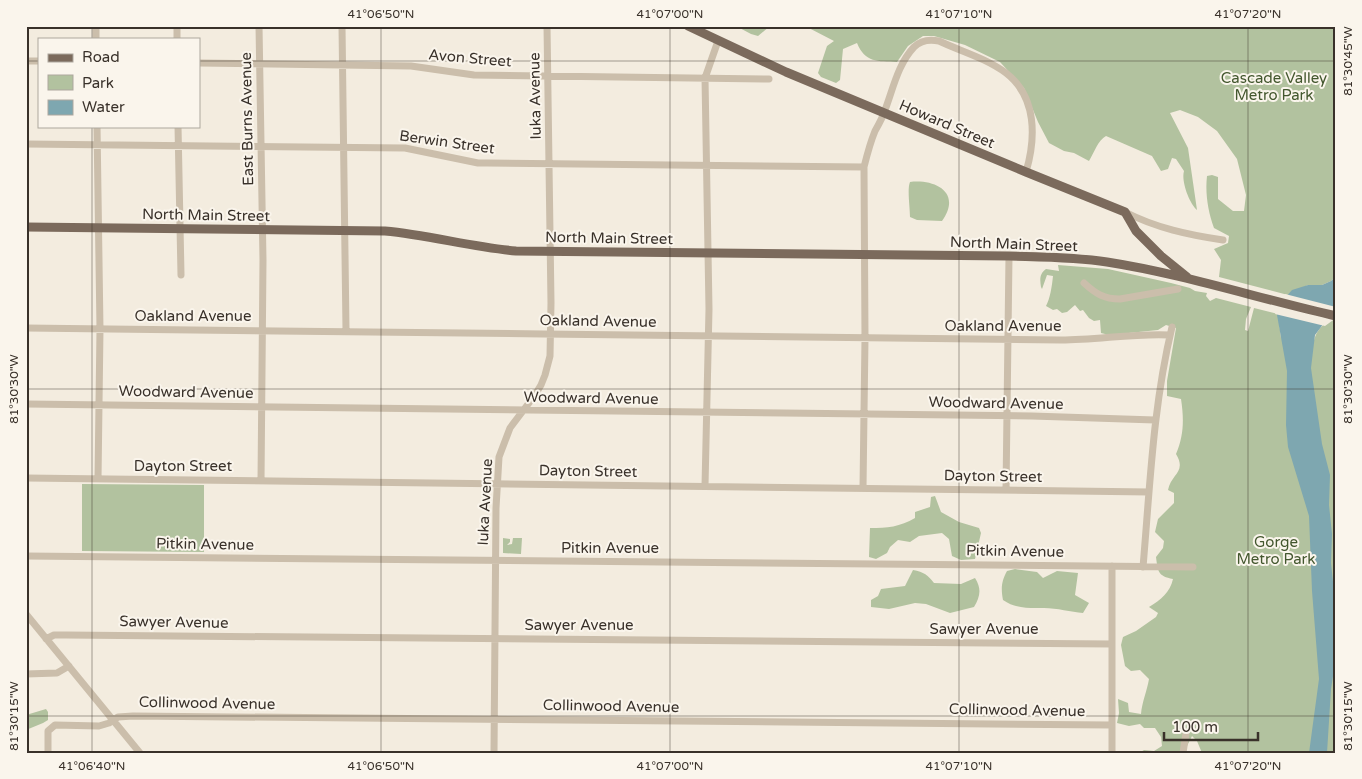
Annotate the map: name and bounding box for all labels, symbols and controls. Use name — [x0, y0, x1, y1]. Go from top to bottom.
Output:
text: 41°06'50"N — [348, 7, 415, 21]
text: 41°07'00"N — [637, 7, 704, 21]
text: 41°07'10"N — [926, 7, 993, 21]
text: 41°07'20"N — [1215, 7, 1282, 21]
text: 81°30'45"W — [1341, 26, 1355, 96]
legend — [38, 38, 200, 128]
street label: Avon Street — [428, 45, 513, 71]
text: Road — [82, 48, 120, 66]
street label: East Burns Avenue — [237, 52, 257, 186]
street label: Iuka Avenue — [525, 52, 545, 140]
park label: Cascade Valley Metro Park — [1221, 69, 1327, 104]
text: Park — [82, 74, 114, 92]
street label: Howard Street — [896, 96, 998, 152]
text: Water — [82, 98, 125, 116]
street label: Berwin Street — [398, 126, 496, 158]
street label: North Main Street — [142, 205, 270, 225]
street label: North Main Street — [545, 228, 673, 248]
street label: North Main Street — [950, 233, 1079, 255]
street label: Oakland Avenue — [135, 307, 252, 325]
street label: Oakland Avenue — [539, 311, 657, 331]
street label: Oakland Avenue — [945, 317, 1062, 335]
text: 81°30'30"W — [7, 354, 21, 424]
text: 81°30'30"W — [1341, 354, 1355, 424]
street label: Woodward Avenue — [118, 382, 254, 402]
street label: Woodward Avenue — [523, 388, 659, 408]
street label: Woodward Avenue — [928, 393, 1064, 413]
street label: Dayton Street — [134, 457, 232, 475]
street label: Iuka Avenue — [474, 458, 496, 546]
street label: Dayton Street — [539, 461, 638, 481]
street label: Dayton Street — [944, 466, 1043, 486]
park label: Gorge Metro Park — [1236, 533, 1316, 568]
street label: Pitkin Avenue — [156, 534, 254, 554]
street label: Pitkin Avenue — [561, 539, 659, 557]
street label: Pitkin Avenue — [966, 541, 1064, 561]
street label: Sawyer Avenue — [119, 612, 229, 632]
street label: Sawyer Avenue — [524, 616, 634, 634]
street label: Sawyer Avenue — [929, 620, 1039, 638]
text: 81°30'15"W — [7, 681, 21, 751]
text: 81°30'15"W — [1341, 681, 1355, 751]
street label: Collinwood Avenue — [139, 693, 275, 713]
street label: Collinwood Avenue — [543, 696, 679, 716]
street label: Collinwood Avenue — [949, 700, 1085, 720]
scale bar — [1164, 709, 1258, 741]
text: 100 m — [1172, 718, 1218, 736]
text: 41°06'40"N — [59, 759, 126, 773]
text: 41°06'50"N — [348, 759, 415, 773]
text: 41°07'00"N — [637, 759, 704, 773]
text: 41°07'10"N — [926, 759, 993, 773]
text: 41°07'20"N — [1215, 759, 1282, 773]

